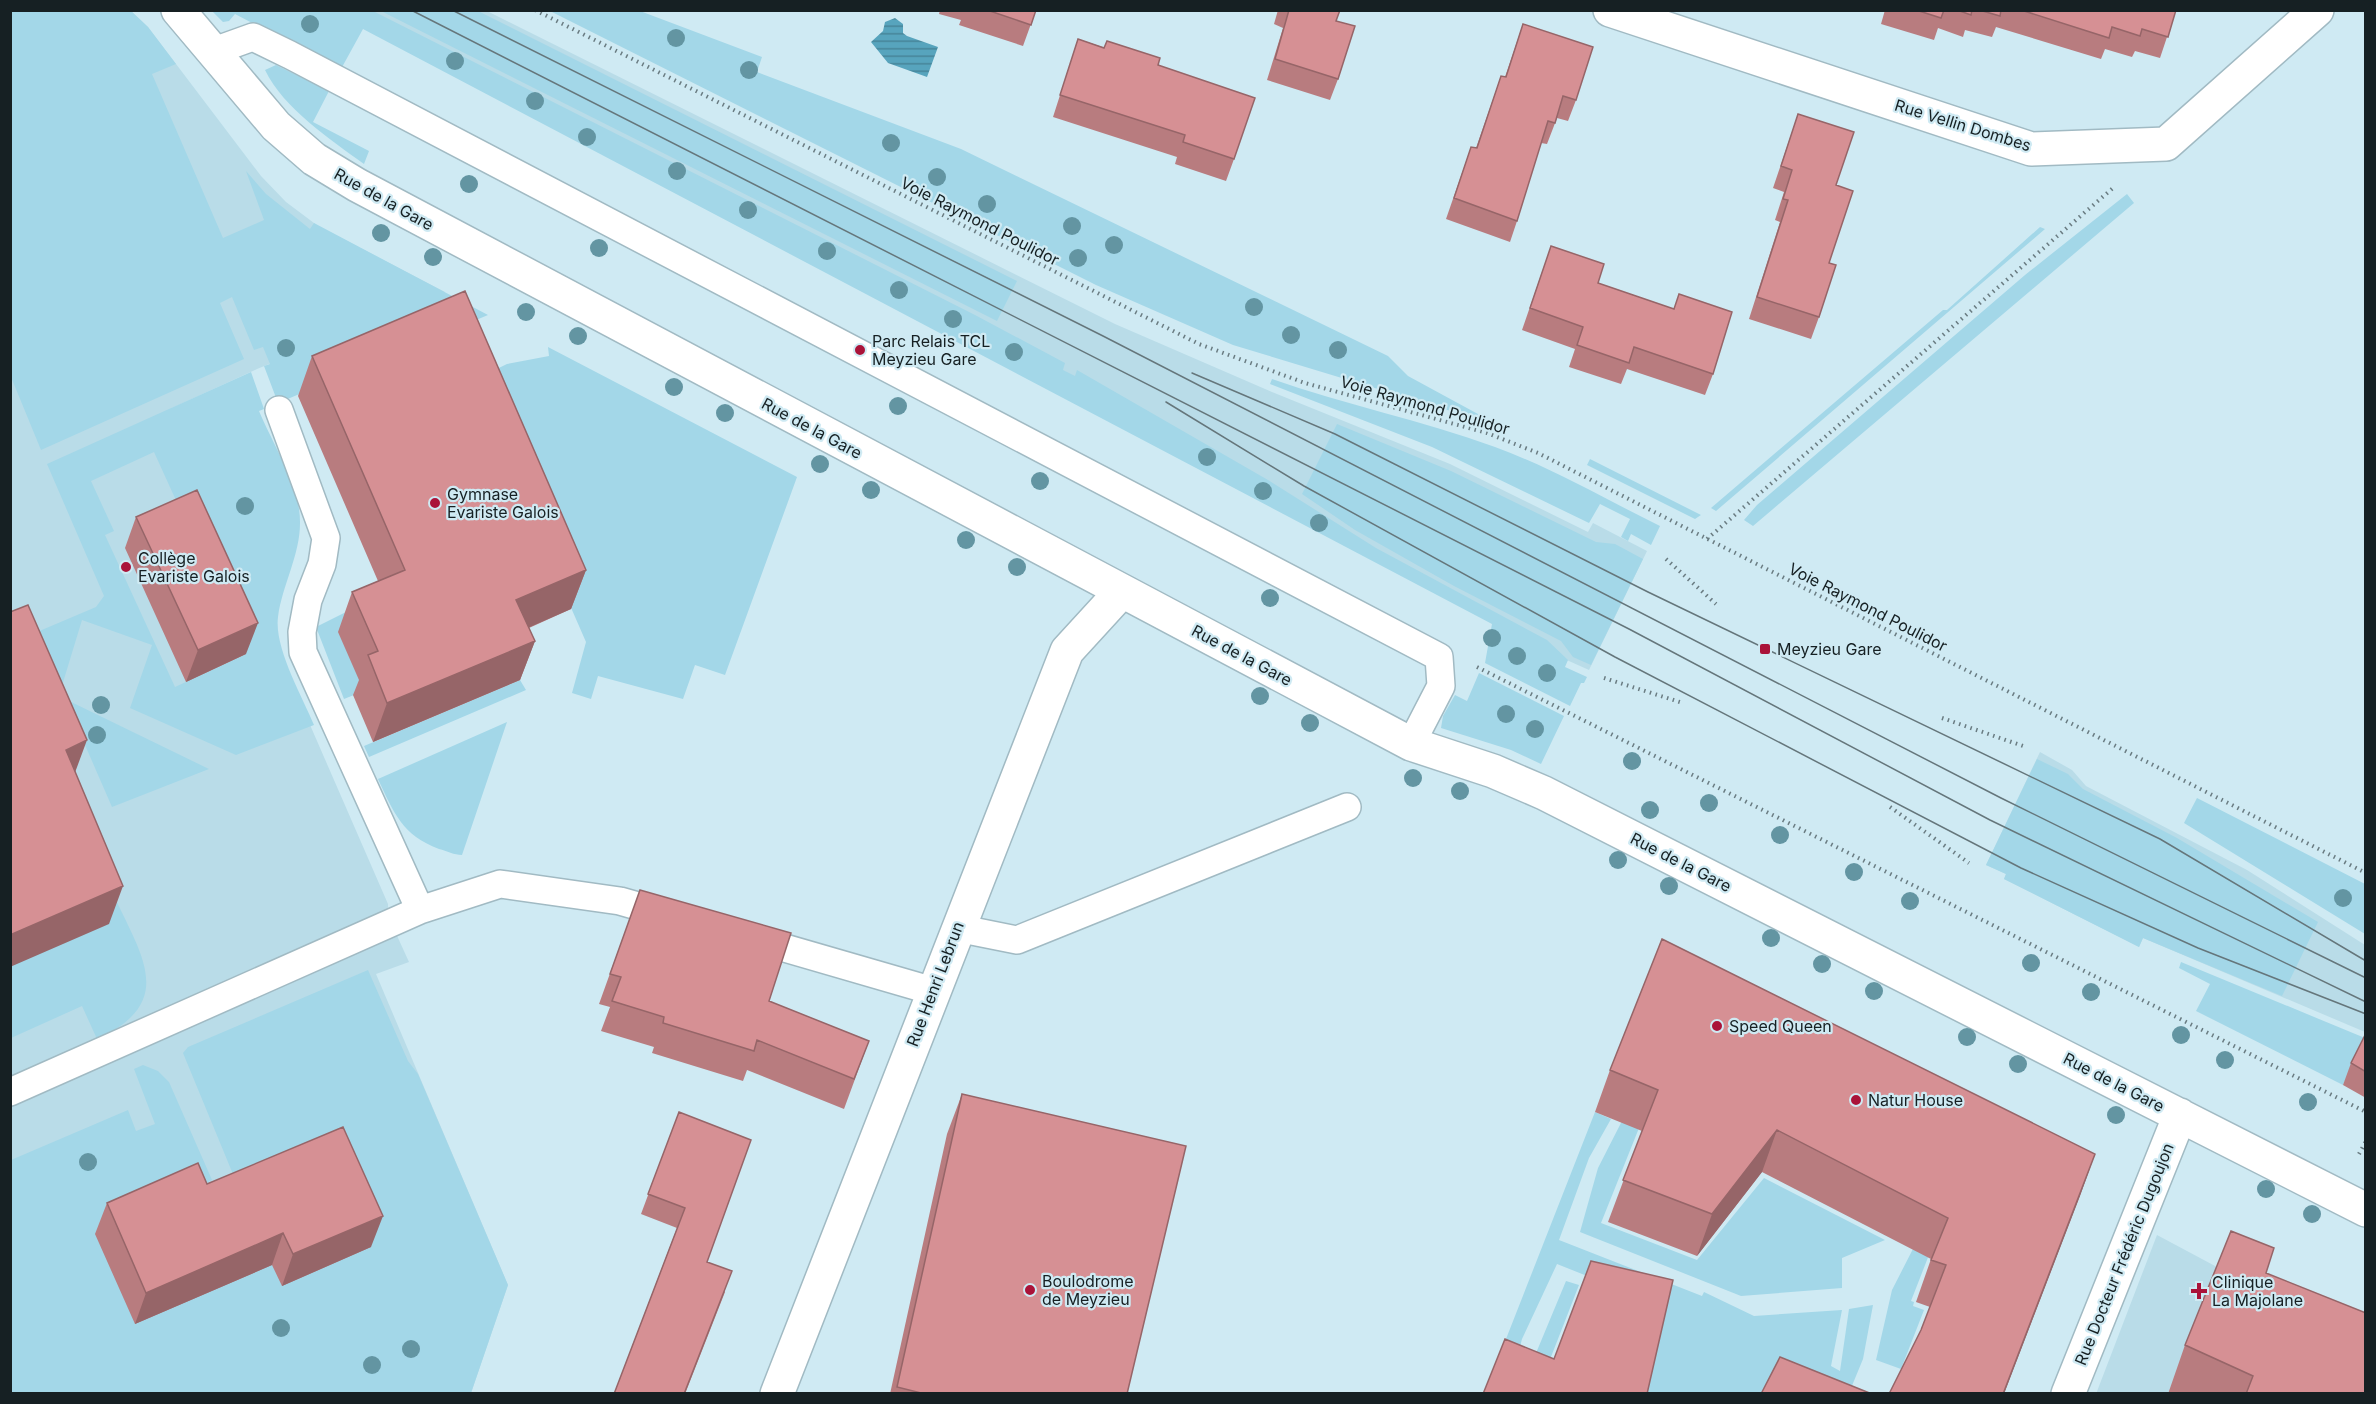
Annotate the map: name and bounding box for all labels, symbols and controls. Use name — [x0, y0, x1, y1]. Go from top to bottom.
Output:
street label: Rue Vellin Dombes — [1892, 95, 2034, 155]
street label: Rue de la Gare — [331, 163, 437, 235]
street label: Voie Raymond Poulidor — [897, 172, 1063, 270]
place label: Parc Relais TCL Meyzieu Gare — [872, 331, 990, 369]
marker: Parc Relais TCL Meyzieu Gare — [853, 343, 867, 357]
street label: Voie Raymond Poulidor — [1338, 371, 1512, 439]
street label: Rue de la Gare — [758, 393, 866, 463]
place label: Gymnase Evariste Galois — [447, 484, 559, 522]
marker: Gymnase Evariste Galois — [428, 496, 442, 510]
place label: Collège Evariste Galois — [138, 548, 250, 586]
street label: Voie Raymond Poulidor — [1785, 558, 1951, 656]
marker: Collège Evariste Galois — [119, 560, 133, 574]
street label: Rue de la Gare — [1188, 620, 1296, 690]
place label: Meyzieu Gare — [1777, 639, 1881, 659]
marker: Meyzieu Gare — [1758, 642, 1772, 656]
street label: Rue de la Gare — [1627, 828, 1735, 896]
street label: Rue Henri Lebrun — [902, 919, 968, 1049]
place label: Speed Queen — [1729, 1016, 1832, 1036]
marker: Speed Queen — [1710, 1019, 1724, 1033]
street label: Rue de la Gare — [2060, 1048, 2168, 1116]
place label: Natur House — [1868, 1090, 1963, 1110]
marker: Natur House — [1849, 1093, 1863, 1107]
street label: Rue Docteur Frédéric Dugoujon — [2070, 1140, 2178, 1368]
place label: Boulodrome de Meyzieu — [1042, 1271, 1133, 1309]
place label: Clinique La Majolane — [2212, 1272, 2303, 1310]
marker: Clinique La Majolane — [2190, 1282, 2208, 1300]
marker: Boulodrome de Meyzieu — [1023, 1283, 1037, 1297]

